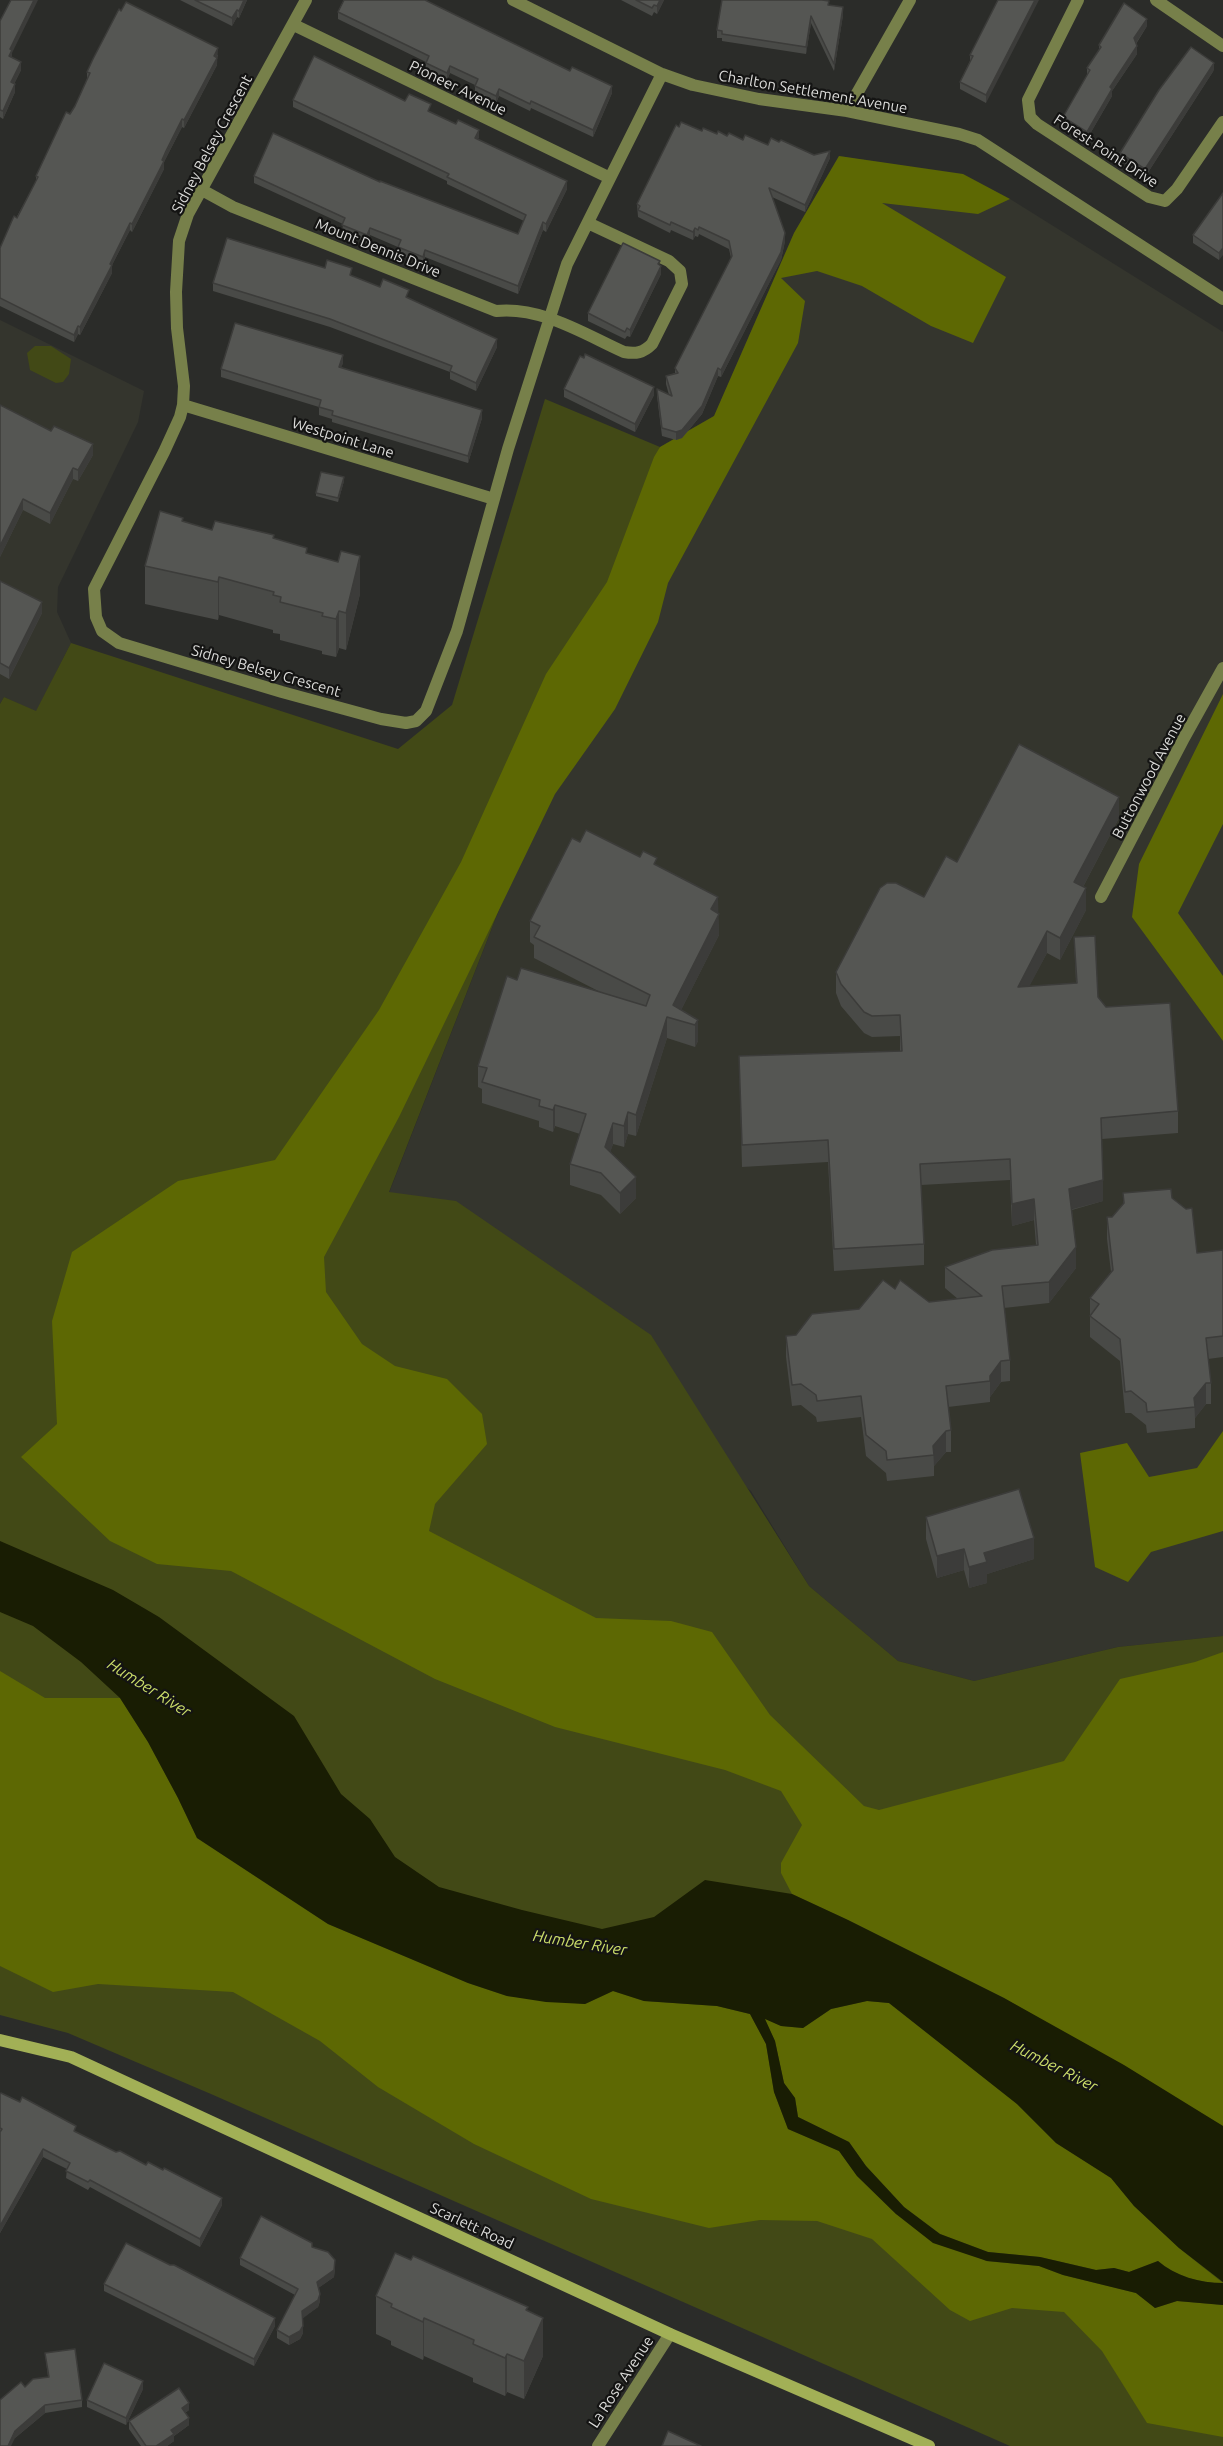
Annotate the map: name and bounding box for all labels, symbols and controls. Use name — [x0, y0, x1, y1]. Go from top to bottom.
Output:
street label: Pioneer Avenue — [406, 57, 510, 119]
street label: Charlton Settlement Avenue — [717, 67, 909, 117]
street label: Sidney Belsey Crescent — [168, 72, 256, 216]
street label: Forest Point Drive — [1050, 110, 1162, 192]
street label: Mount Dennis Drive — [313, 215, 443, 281]
street label: Westpoint Lane — [290, 414, 396, 462]
street label: Sidney Belsey Crescent — [189, 641, 343, 701]
street label: Buttonwood Avenue — [1108, 710, 1190, 842]
water label: Humber River — [104, 1655, 194, 1721]
water label: Humber River — [532, 1926, 628, 1960]
water label: Humber River — [1007, 2036, 1101, 2096]
street label: Scarlett Road — [427, 2199, 517, 2253]
street label: La Rose Avenue — [585, 2333, 657, 2431]

